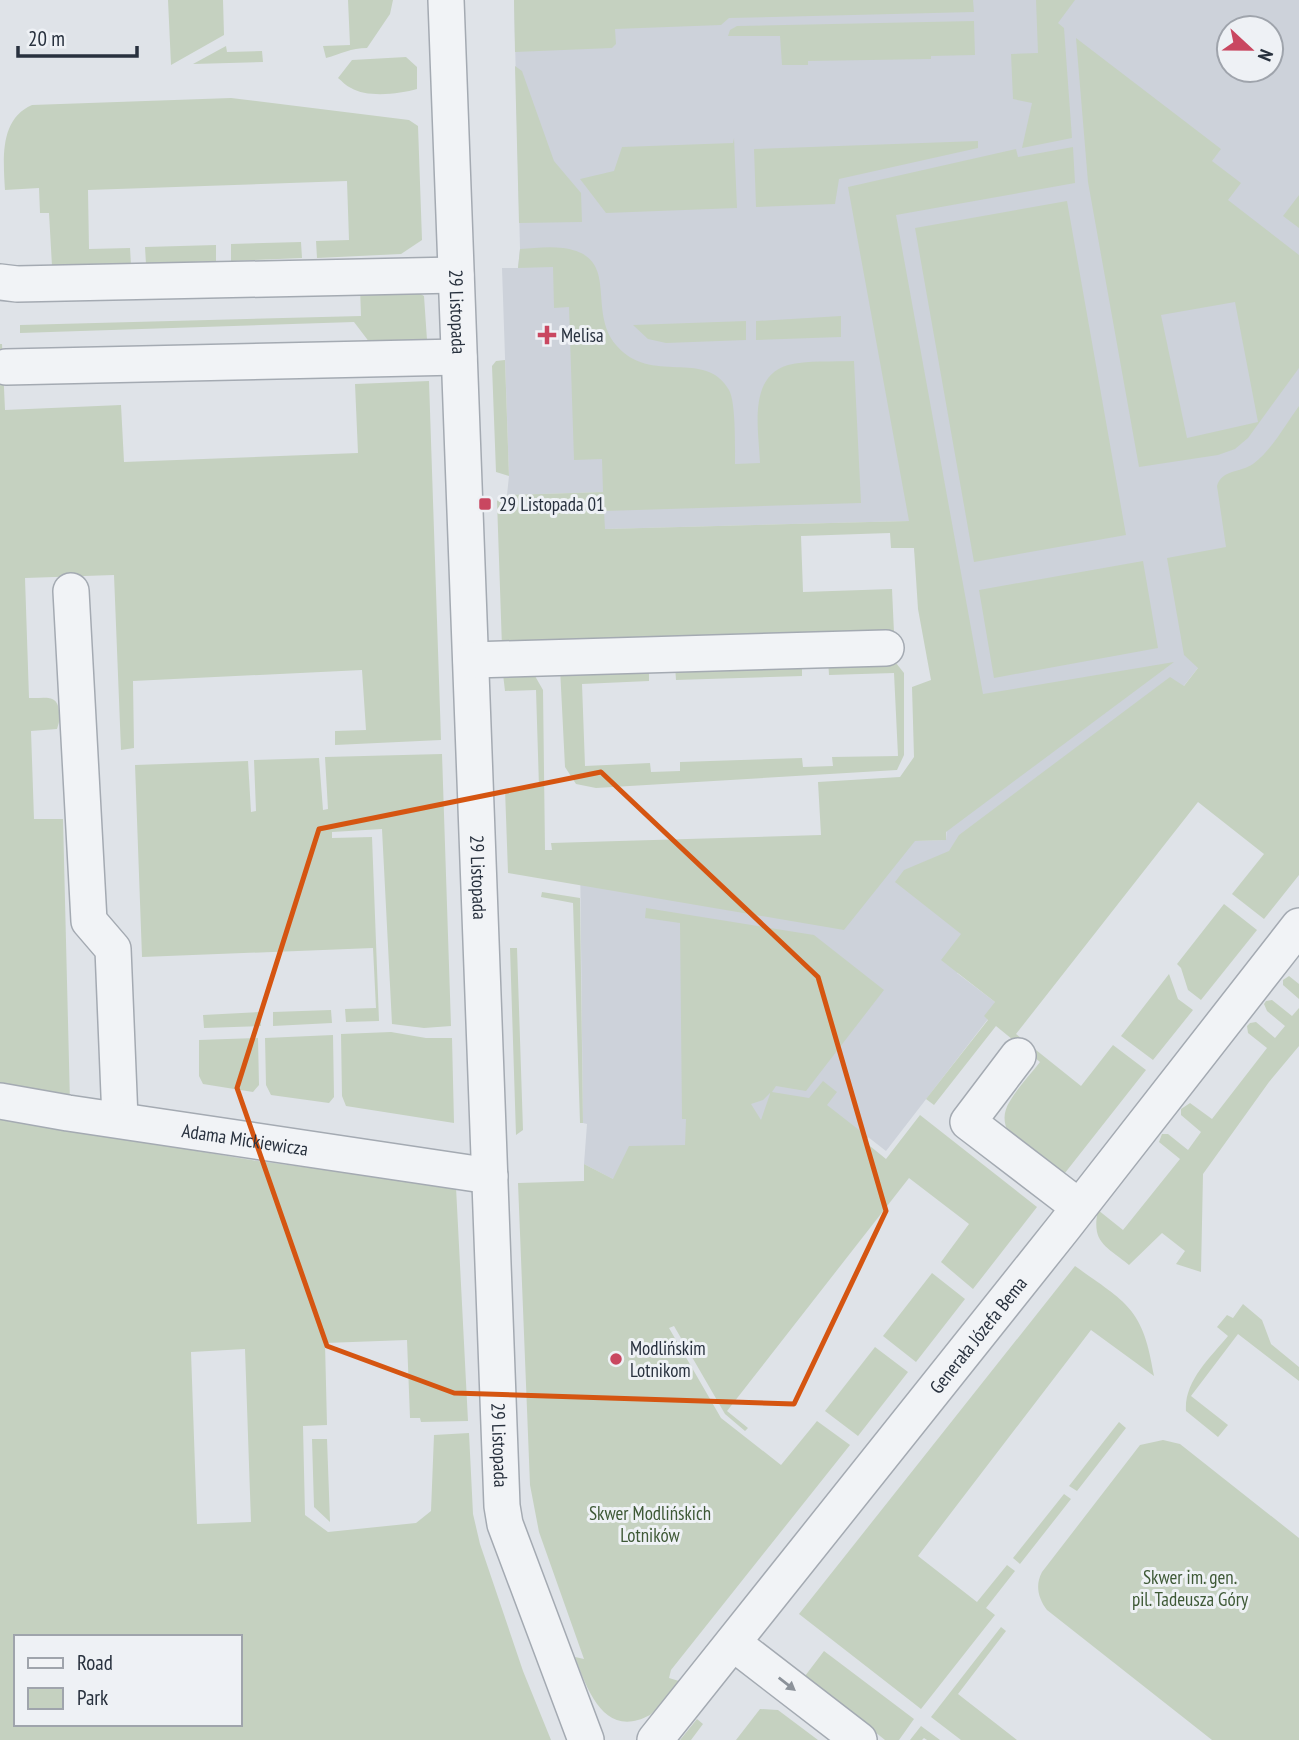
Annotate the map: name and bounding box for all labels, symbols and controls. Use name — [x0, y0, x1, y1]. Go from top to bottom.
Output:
scale bar — [18, 14, 136, 58]
north arrow — [1215, 14, 1285, 84]
text: 20 m — [28, 25, 65, 52]
text: N — [1253, 46, 1279, 65]
street label: 29 Listopada — [444, 269, 471, 355]
place label: Melisa — [561, 323, 604, 347]
marker: Melisa — [539, 327, 555, 343]
place label: 29 Listopada 01 — [499, 492, 605, 516]
marker: 29 Listopada 01 — [477, 496, 493, 512]
street label: 29 Listopada — [465, 835, 492, 920]
street label: Adama Mickiewicza — [180, 1118, 310, 1161]
street label: Generała Józefa Bema — [924, 1272, 1032, 1398]
place label: Modlińskim Lotnikom — [630, 1336, 706, 1382]
marker: Modlińskim Lotnikom — [608, 1351, 624, 1367]
street label: 29 Listopada — [486, 1402, 513, 1488]
park label: Skwer Modlińskich Lotników — [589, 1501, 711, 1547]
park label: Skwer im. gen. pil. Tadeusza Góry — [1132, 1565, 1249, 1611]
legend — [14, 1635, 242, 1726]
text: Road — [77, 1649, 113, 1676]
one-way arrow — [778, 1677, 796, 1691]
text: Park — [77, 1684, 108, 1711]

